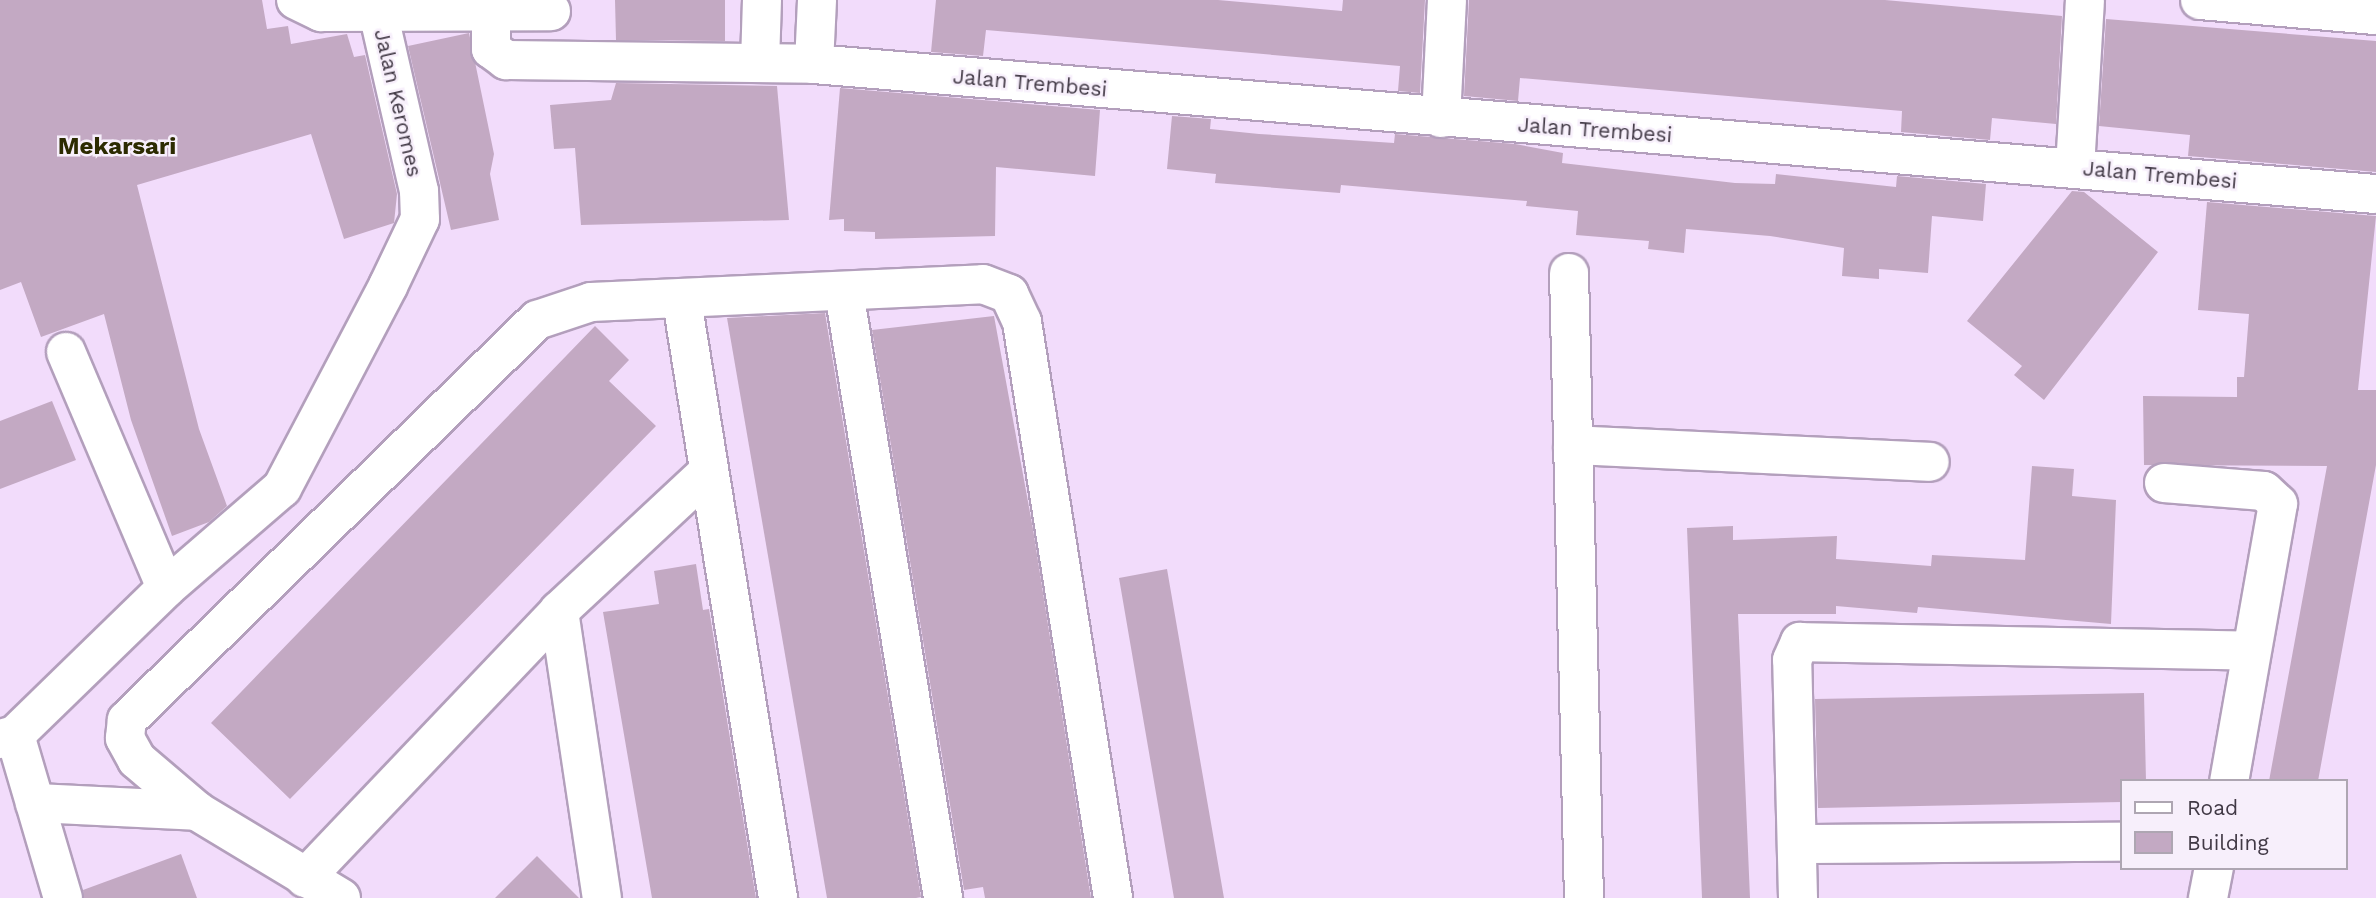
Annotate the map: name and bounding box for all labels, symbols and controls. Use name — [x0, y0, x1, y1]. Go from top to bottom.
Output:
street label: Jalan Keromes — [369, 27, 427, 179]
street label: Jalan Trembesi — [951, 64, 1109, 102]
street label: Jalan Trembesi — [1517, 112, 1673, 148]
district label: Mekarsari — [58, 133, 176, 161]
street label: Jalan Trembesi — [2081, 156, 2239, 194]
legend — [2120, 779, 2348, 870]
text: Road — [2187, 795, 2238, 820]
text: Building — [2187, 830, 2269, 855]

